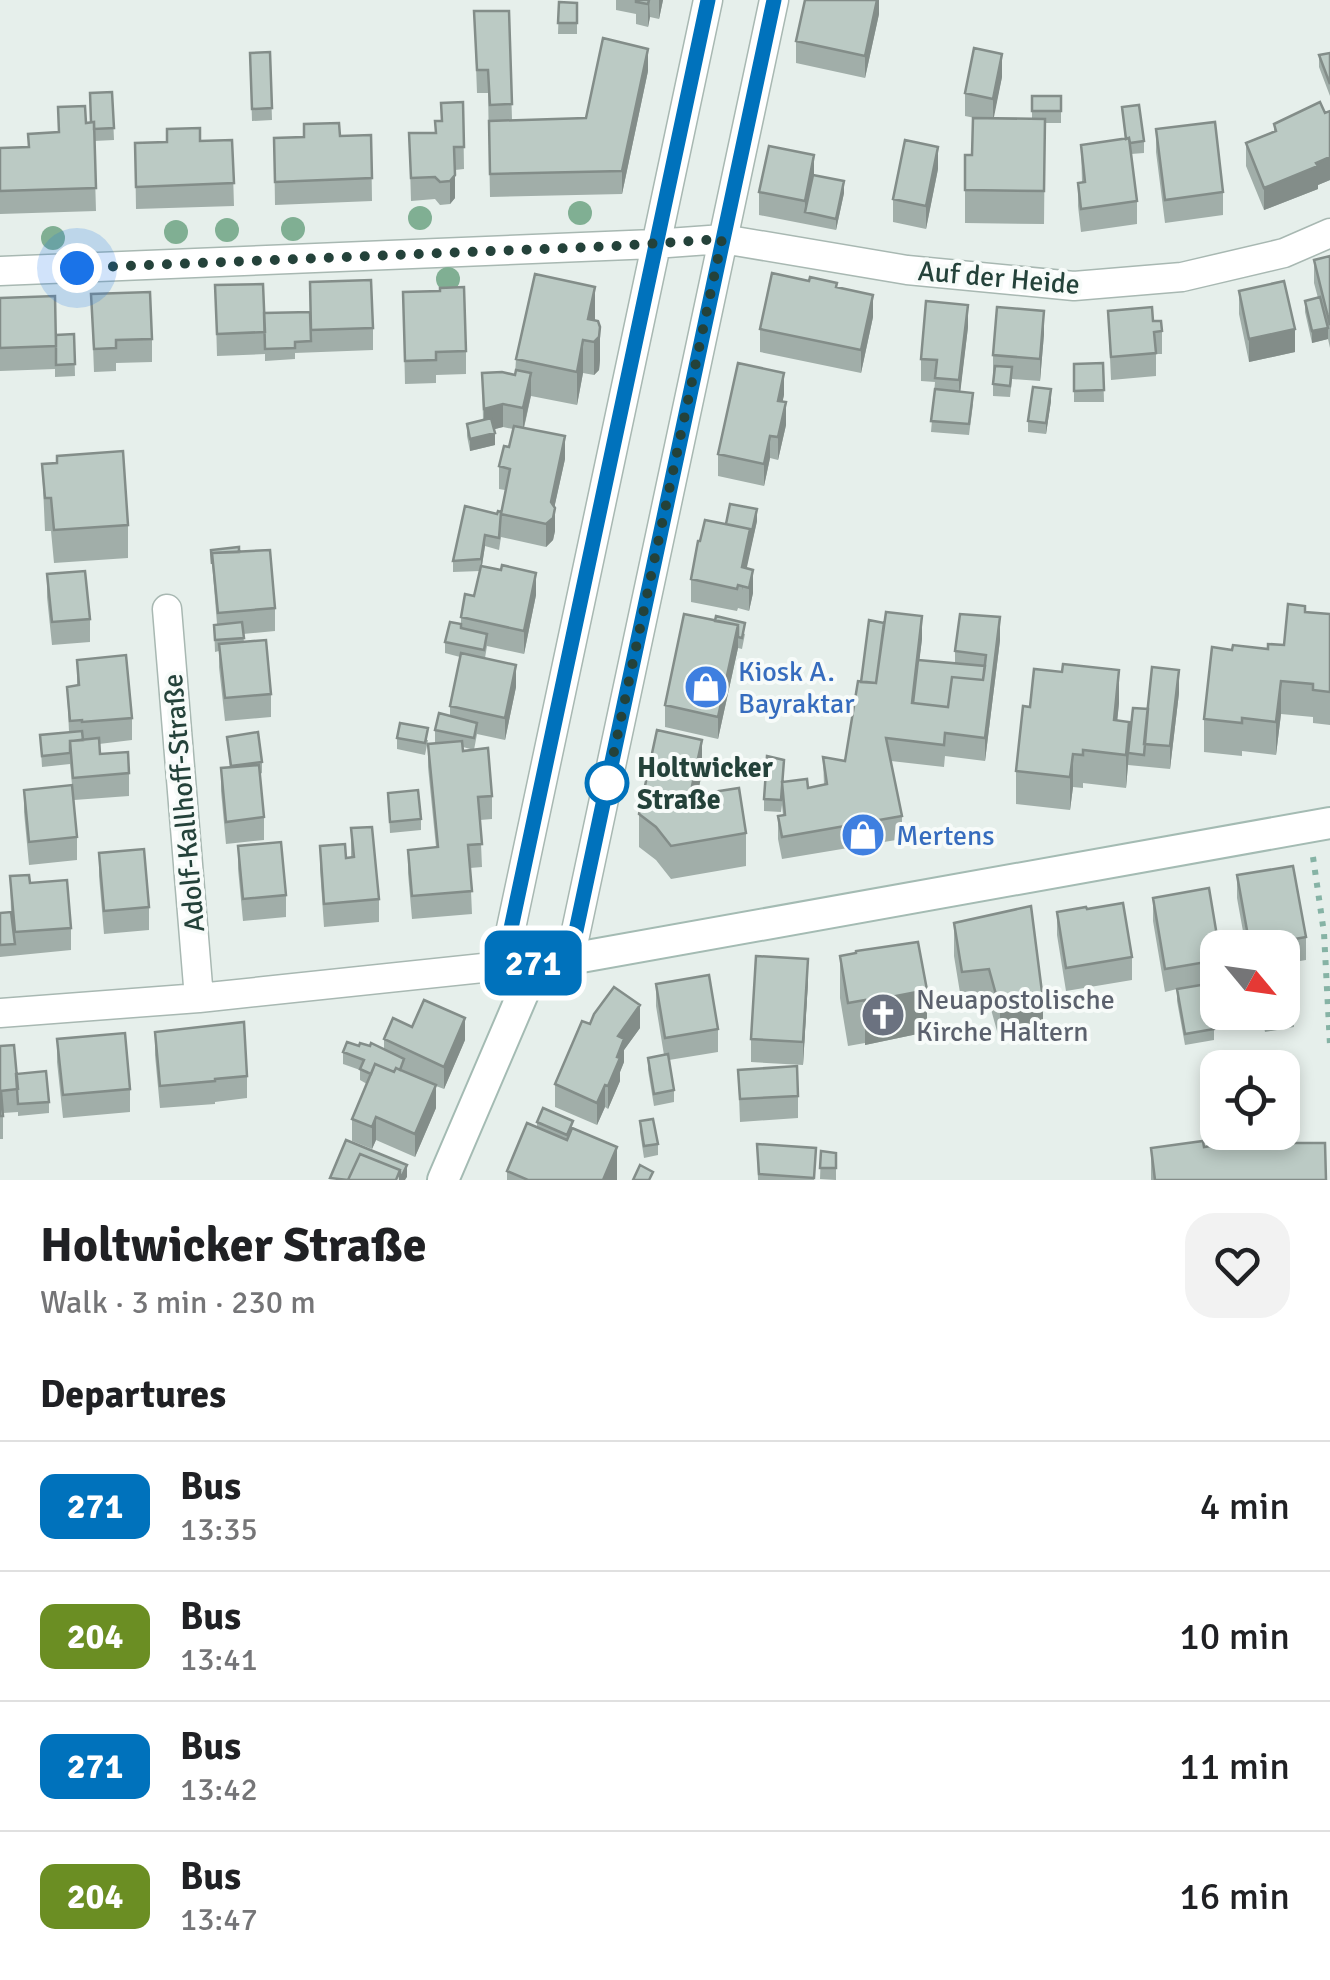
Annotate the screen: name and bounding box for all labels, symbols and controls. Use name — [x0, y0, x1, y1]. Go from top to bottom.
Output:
your location — [52, 243, 102, 293]
street label: Auf der Heide — [917, 254, 1081, 302]
place label: Kiosk A. Bayraktar — [738, 655, 855, 721]
shop icon: Kiosk A. Bayraktar — [683, 664, 729, 710]
street label: Adolf-Kallhoff-Straße — [156, 672, 212, 933]
place label: Holtwicker Straße — [637, 751, 774, 817]
marker: Holtwicker Straße — [586, 762, 628, 804]
shop icon: Mertens — [840, 812, 886, 858]
place label: Mertens — [896, 819, 995, 853]
line badge: 271 — [476, 930, 590, 996]
north arrow — [1200, 930, 1300, 1030]
map controls — [1200, 930, 1300, 1150]
text: 271 — [505, 942, 561, 985]
place label: Neuapostolische Kirche Haltern — [916, 983, 1115, 1049]
church icon: Neuapostolische Kirche Haltern — [860, 992, 906, 1038]
button: locate — [1200, 1050, 1300, 1150]
button: heart — [1185, 1213, 1290, 1318]
text: Holtwicker Straße — [40, 1216, 427, 1275]
text: Walk · 3 min · 230 m — [40, 1283, 316, 1322]
text: Departures — [40, 1371, 226, 1418]
text: Bus — [180, 1463, 241, 1510]
text: 4 min — [1200, 1483, 1290, 1530]
text: 271 — [67, 1485, 123, 1528]
text: 13:35 — [180, 1510, 258, 1549]
text: Bus — [180, 1593, 241, 1640]
text: 10 min — [1179, 1613, 1290, 1660]
text: 204 — [67, 1615, 123, 1658]
text: 13:41 — [180, 1640, 258, 1679]
text: Bus — [180, 1723, 241, 1770]
text: 11 min — [1179, 1743, 1290, 1790]
text: 271 — [67, 1745, 123, 1788]
text: 13:42 — [180, 1770, 258, 1809]
text: Bus — [180, 1853, 241, 1900]
text: 16 min — [1179, 1873, 1290, 1920]
text: 204 — [67, 1875, 123, 1918]
text: 13:47 — [180, 1900, 258, 1939]

